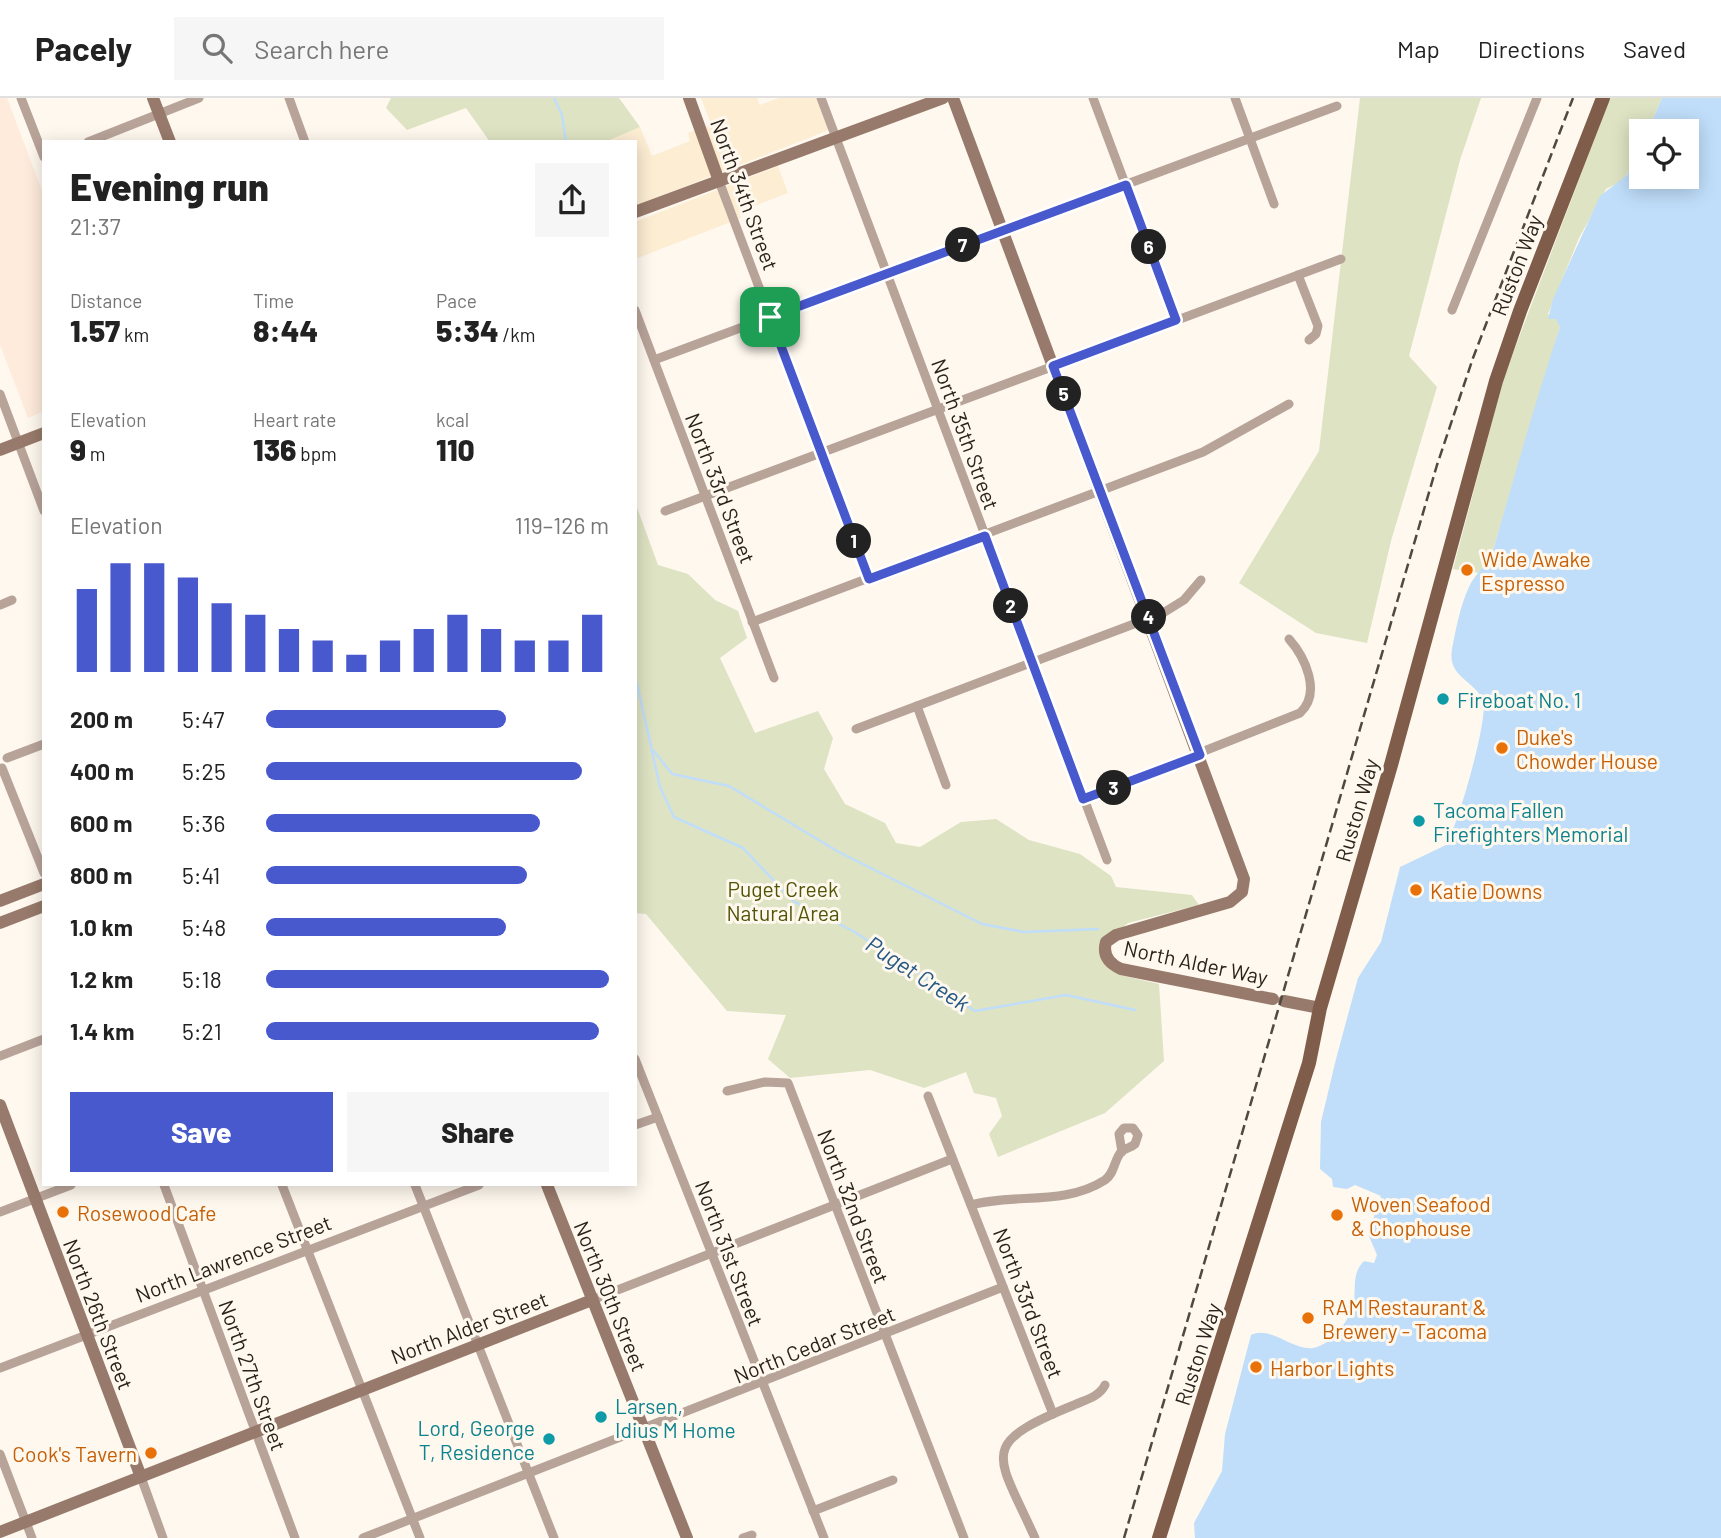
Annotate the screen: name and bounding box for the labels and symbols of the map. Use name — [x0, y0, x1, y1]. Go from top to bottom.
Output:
street label: North 34th Street — [706, 115, 784, 273]
street label: Ruston Way — [1485, 211, 1547, 319]
pin: 7 — [946, 228, 981, 262]
pin: 6 — [1132, 230, 1166, 264]
pin — [740, 287, 800, 347]
street label: North 35th Street — [927, 355, 1005, 513]
pin: 5 — [1046, 376, 1082, 412]
street label: North 33rd Street — [681, 409, 761, 567]
pin: 1 — [836, 524, 872, 558]
place label: Wide Awake Espresso — [1481, 546, 1591, 595]
marker: Wide Awake Espresso — [1459, 562, 1475, 578]
pin: 2 — [993, 588, 1028, 624]
pin: 4 — [1132, 600, 1166, 634]
place label: Fireboat No. 1 — [1457, 687, 1581, 712]
marker: Fireboat No. 1 — [1435, 691, 1451, 707]
place label: Duke's Chowder House — [1516, 724, 1658, 773]
marker: Duke's Chowder House — [1494, 740, 1510, 756]
street label: Ruston Way — [1329, 755, 1383, 864]
pin: 3 — [1096, 770, 1132, 806]
place label: Tacoma Fallen Firefighters Memorial — [1433, 797, 1628, 846]
marker: Tacoma Fallen Firefighters Memorial — [1411, 813, 1427, 829]
park label: Puget Creek Natural Area — [726, 876, 840, 925]
place label: Katie Downs — [1430, 878, 1542, 903]
marker: Katie Downs — [1408, 882, 1424, 898]
water label: Puget Creek — [861, 929, 975, 1017]
street label: North Alder Way — [1122, 935, 1271, 990]
street label: North 32nd Street — [813, 1125, 895, 1287]
street label: North 31st Street — [691, 1177, 769, 1329]
place label: Woven Seafood & Chophouse — [1351, 1191, 1491, 1240]
place label: Rosewood Cafe — [77, 1200, 217, 1225]
marker: Rosewood Cafe — [55, 1204, 71, 1220]
marker: Woven Seafood & Chophouse — [1329, 1207, 1345, 1223]
street label: North Lawrence Street — [131, 1209, 335, 1307]
street label: North 30th Street — [569, 1217, 653, 1375]
street label: North 33rd Street — [989, 1224, 1069, 1382]
street label: North 26th Street — [59, 1235, 139, 1393]
street label: North Alder Street — [387, 1286, 551, 1368]
place label: RAM Restaurant & Brewery - Tacoma — [1322, 1294, 1487, 1343]
street label: North 27th Street — [214, 1296, 292, 1454]
street label: Ruston Way — [1169, 1299, 1225, 1408]
street label: North Cedar Street — [730, 1300, 898, 1388]
marker: RAM Restaurant & Brewery - Tacoma — [1300, 1310, 1316, 1326]
place label: Harbor Lights — [1270, 1355, 1394, 1380]
marker: Harbor Lights — [1248, 1359, 1264, 1375]
place label: Larsen, Idius M Home — [615, 1393, 736, 1442]
marker: Larsen, Idius M Home — [593, 1409, 609, 1425]
place label: Lord, George T, Residence — [418, 1415, 535, 1464]
marker: Lord, George T, Residence — [541, 1431, 557, 1447]
place label: Cook's Tavern — [12, 1441, 137, 1466]
marker: Cook's Tavern — [143, 1445, 159, 1461]

